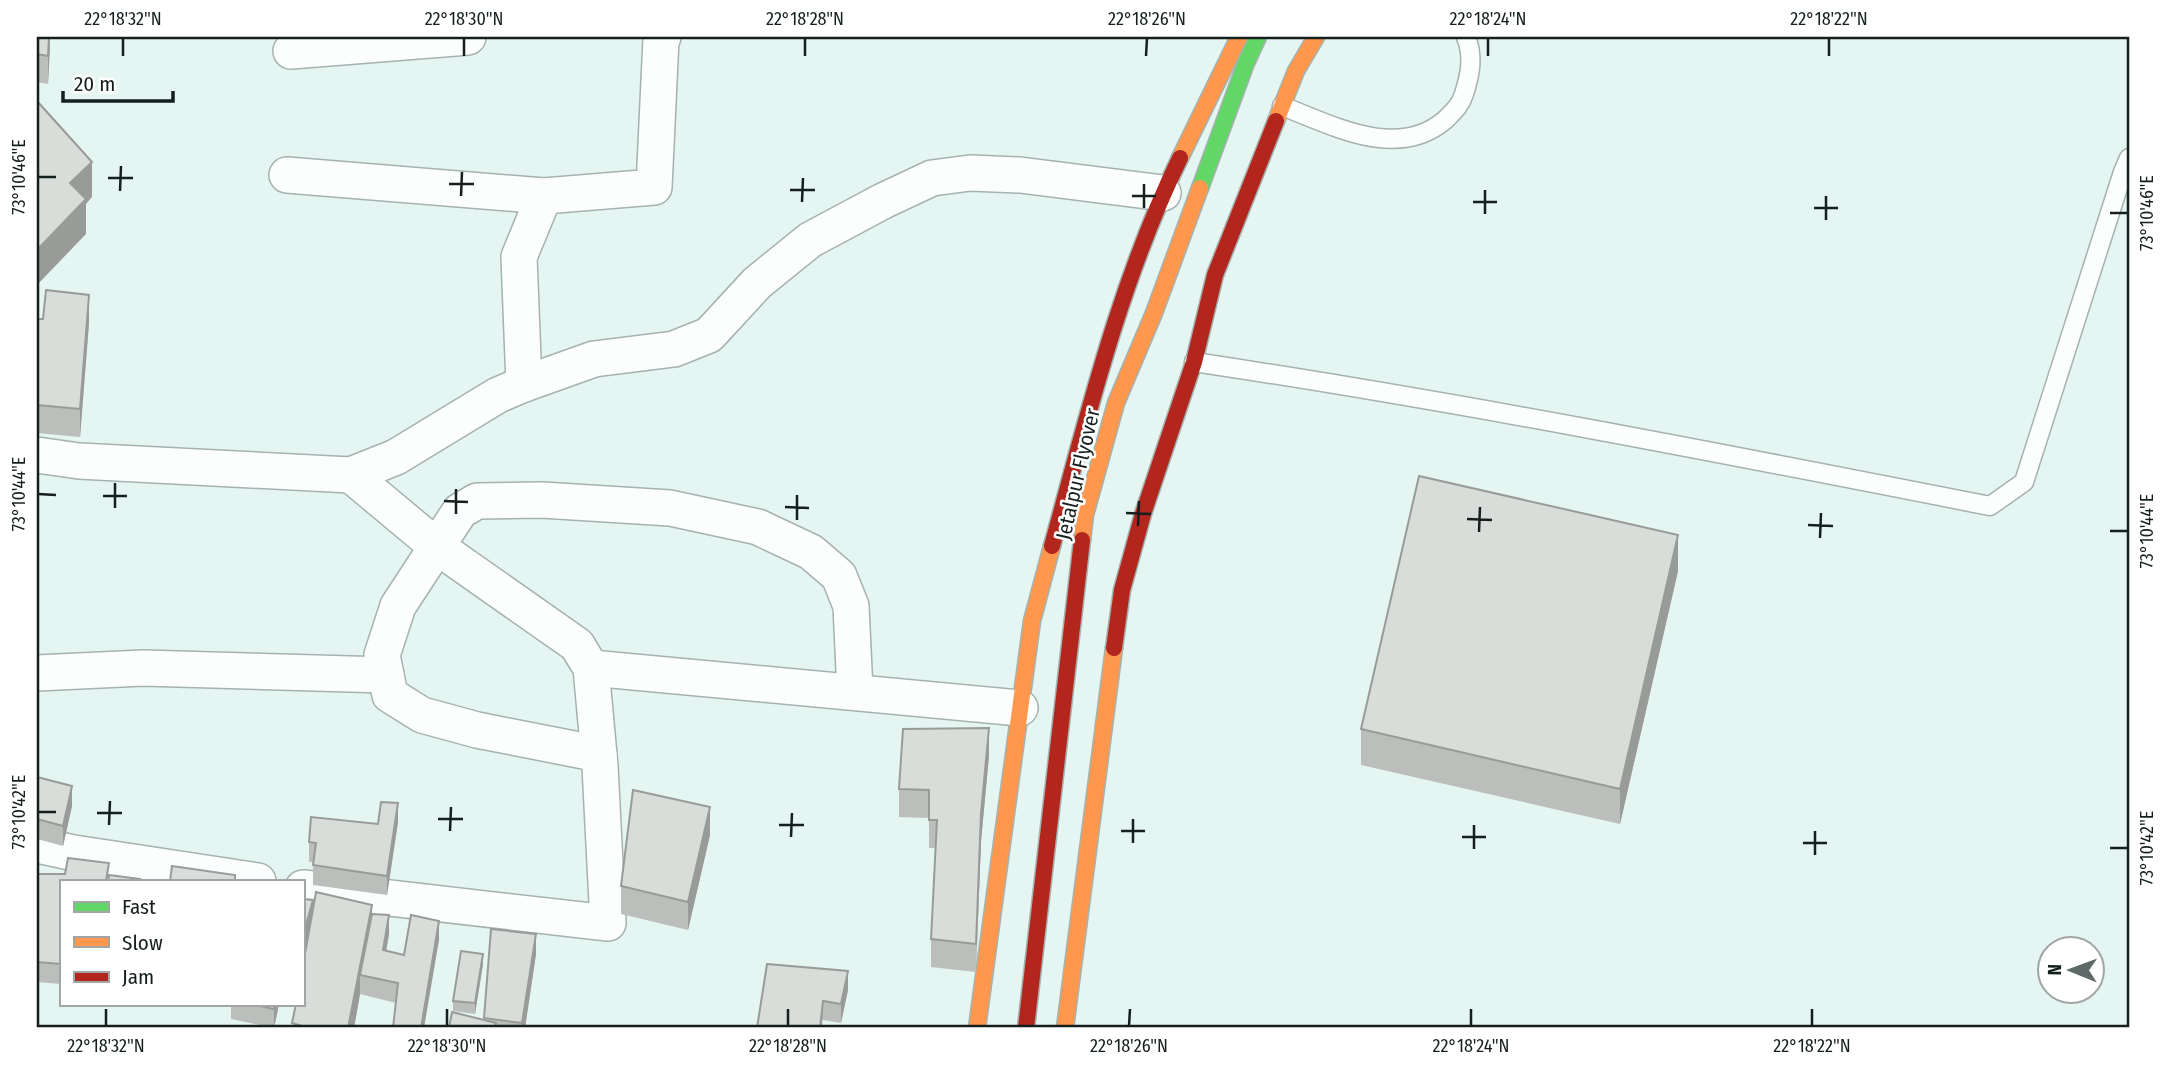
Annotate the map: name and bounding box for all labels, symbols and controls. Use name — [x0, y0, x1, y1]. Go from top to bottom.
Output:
text: 22°18'32"N — [84, 8, 162, 30]
text: 22°18'30"N — [425, 8, 503, 30]
text: 22°18'28"N — [766, 8, 844, 30]
text: 22°18'26"N — [1108, 8, 1186, 30]
text: 22°18'24"N — [1450, 8, 1526, 30]
text: 22°18'22"N — [1790, 8, 1868, 30]
scale bar — [63, 60, 173, 104]
text: 20 m — [74, 71, 115, 97]
text: 73°10'46"E — [8, 139, 30, 215]
text: 73°10'46"E — [2136, 175, 2158, 251]
street label: Jetalpur Flyover — [1050, 405, 1106, 542]
text: 73°10'44"E — [8, 457, 30, 531]
text: 73°10'44"E — [2136, 494, 2158, 568]
text: 73°10'42"E — [8, 775, 30, 849]
text: 73°10'42"E — [2136, 811, 2158, 885]
legend — [60, 880, 304, 1006]
text: Fast — [122, 894, 156, 920]
text: Slow — [122, 930, 163, 956]
north arrow — [2036, 936, 2106, 1006]
text: Jam — [122, 964, 154, 990]
text: N — [2043, 964, 2066, 976]
text: 22°18'32"N — [67, 1035, 145, 1057]
text: 22°18'30"N — [408, 1035, 486, 1057]
text: 22°18'28"N — [749, 1035, 827, 1057]
text: 22°18'26"N — [1090, 1035, 1168, 1057]
text: 22°18'24"N — [1433, 1035, 1509, 1057]
text: 22°18'22"N — [1773, 1035, 1851, 1057]

